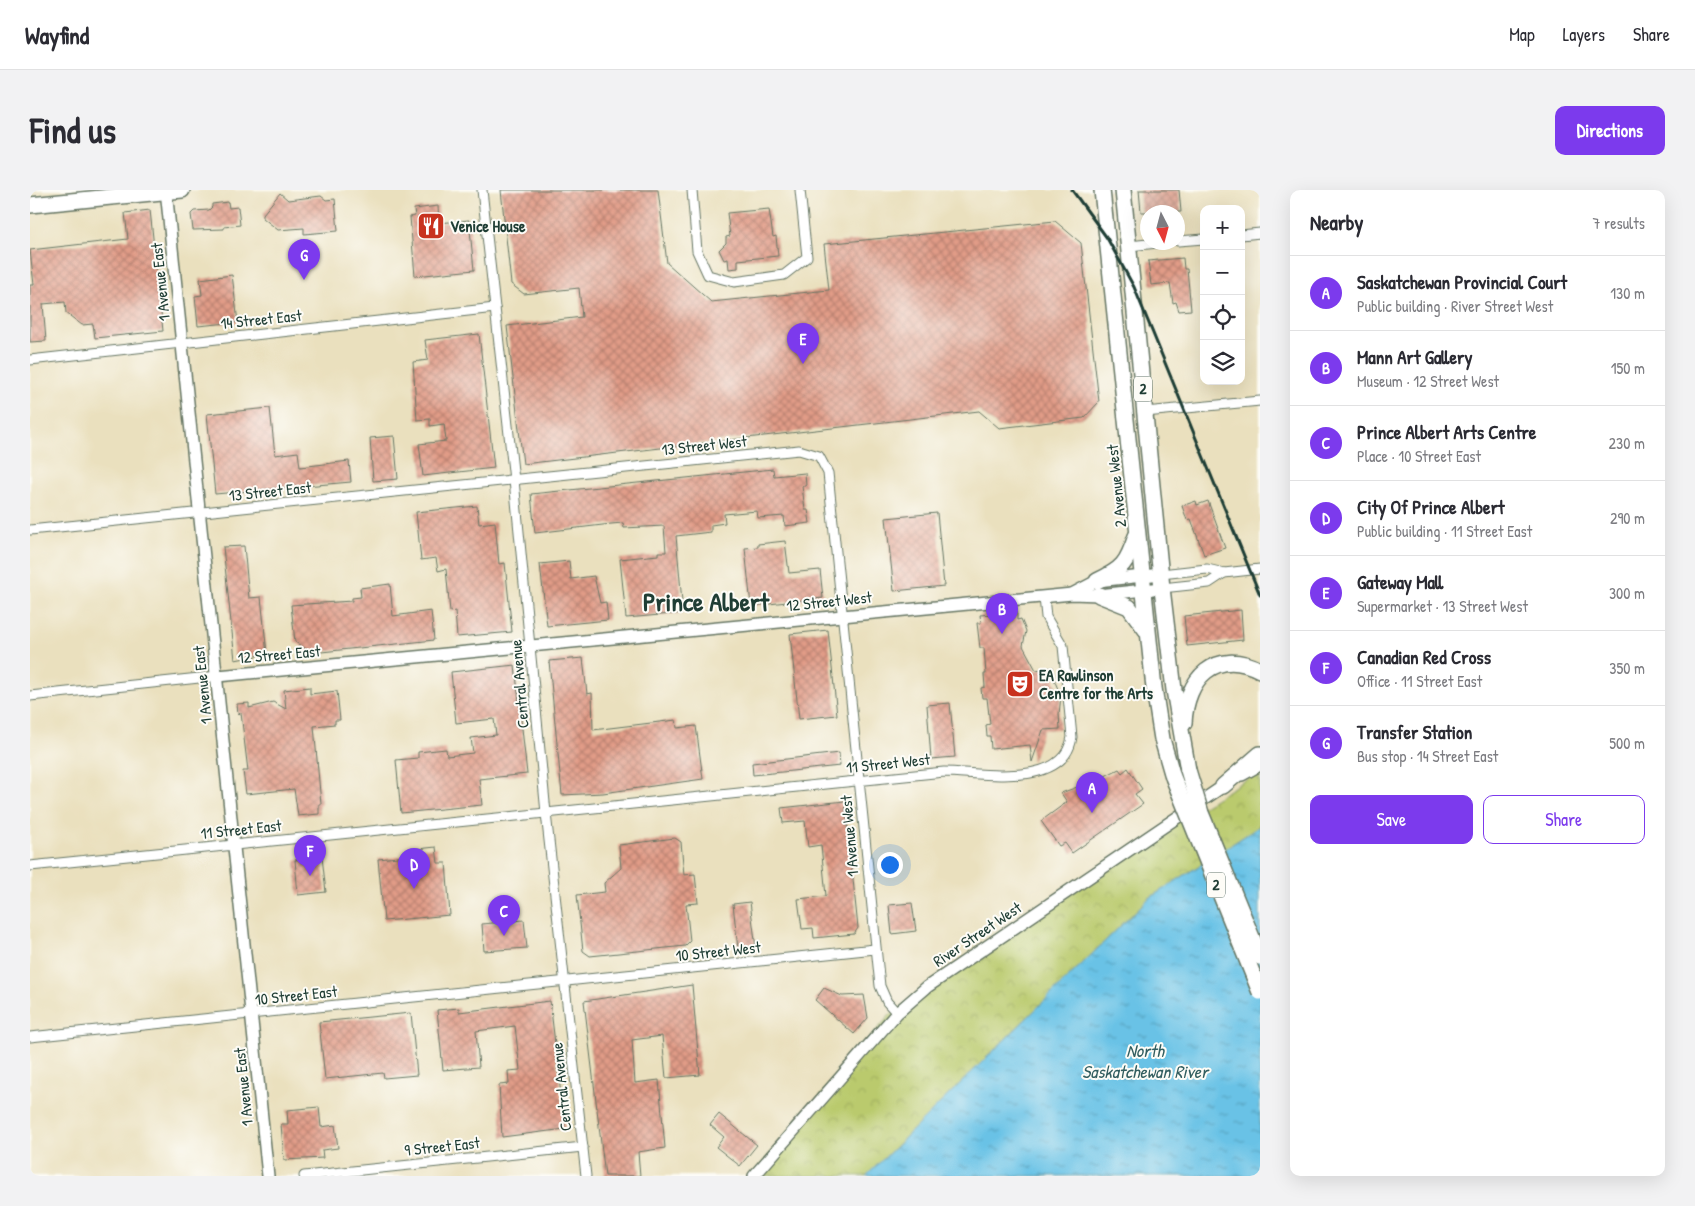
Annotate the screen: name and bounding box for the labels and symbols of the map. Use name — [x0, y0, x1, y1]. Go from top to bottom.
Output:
north arrow — [1140, 205, 1185, 250]
restaurant icon: Venice House — [416, 211, 446, 241]
place label: Venice House — [450, 215, 526, 237]
pin: G — [288, 239, 320, 280]
street label: 1 Avenue East — [145, 241, 175, 322]
street label: 14 Street East — [219, 304, 303, 334]
pin: E — [787, 323, 819, 364]
road number: 2 — [1134, 376, 1152, 402]
street label: 13 Street West — [660, 430, 748, 460]
street label: 2 Avenue West — [1101, 443, 1131, 529]
street label: 13 Street East — [228, 476, 313, 506]
district label: Prince Albert — [643, 584, 770, 619]
street label: 12 Street West — [785, 586, 873, 616]
pin: B — [986, 593, 1018, 634]
street label: Central Avenue — [504, 638, 534, 729]
street label: 12 Street East — [237, 639, 322, 669]
street label: 1 Avenue East — [187, 644, 217, 725]
place label: EA Rawlinson Centre for the Arts — [1039, 664, 1154, 704]
theatre icon: EA Rawlinson Centre for the Arts — [1005, 669, 1035, 699]
street label: 11 Street West — [845, 748, 931, 778]
pin: A — [1076, 772, 1108, 813]
street label: 1 Avenue West — [834, 794, 864, 878]
street label: 11 Street East — [199, 814, 283, 844]
pin: F — [294, 835, 326, 876]
pin: D — [398, 848, 430, 889]
your location — [877, 852, 903, 878]
road number: 2 — [1207, 872, 1225, 898]
pin: C — [488, 895, 520, 936]
street label: River Street West — [928, 896, 1026, 972]
street label: 10 Street West — [674, 936, 762, 966]
street label: 10 Street East — [254, 980, 339, 1010]
water label: North Saskatchewan River — [1082, 1038, 1210, 1084]
street label: Central Avenue — [545, 1041, 577, 1132]
street label: 1 Avenue East — [228, 1046, 258, 1127]
street label: 9 Street East — [403, 1131, 481, 1161]

